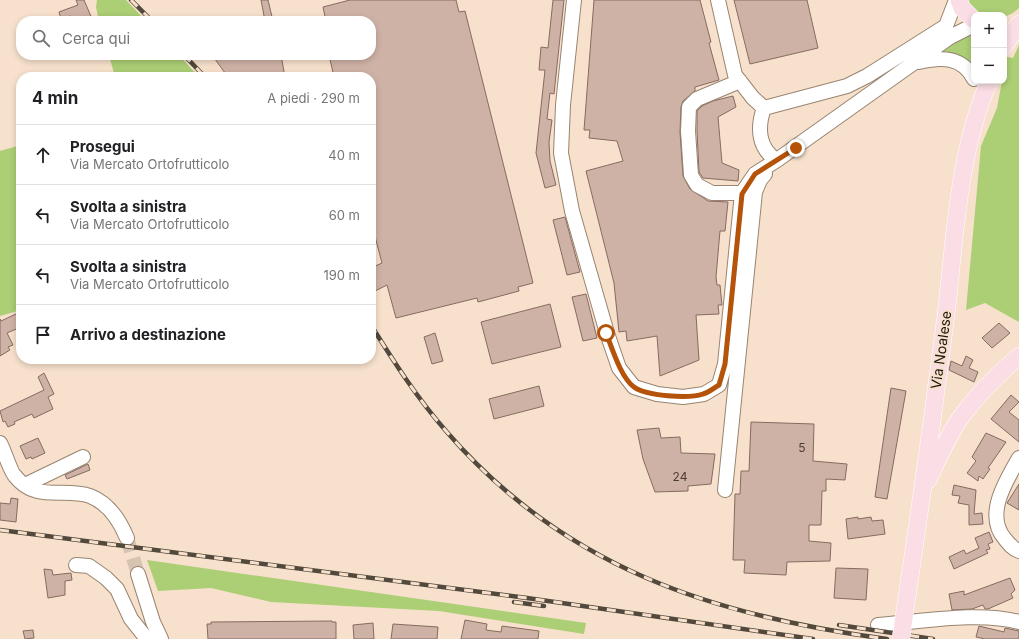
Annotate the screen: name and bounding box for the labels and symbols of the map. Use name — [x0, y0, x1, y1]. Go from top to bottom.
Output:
route end — [787, 139, 805, 157]
street label: Via Noalese — [927, 310, 954, 390]
route start — [597, 324, 615, 342]
house number: 5 — [798, 440, 806, 455]
house number: 24 — [673, 469, 688, 484]

